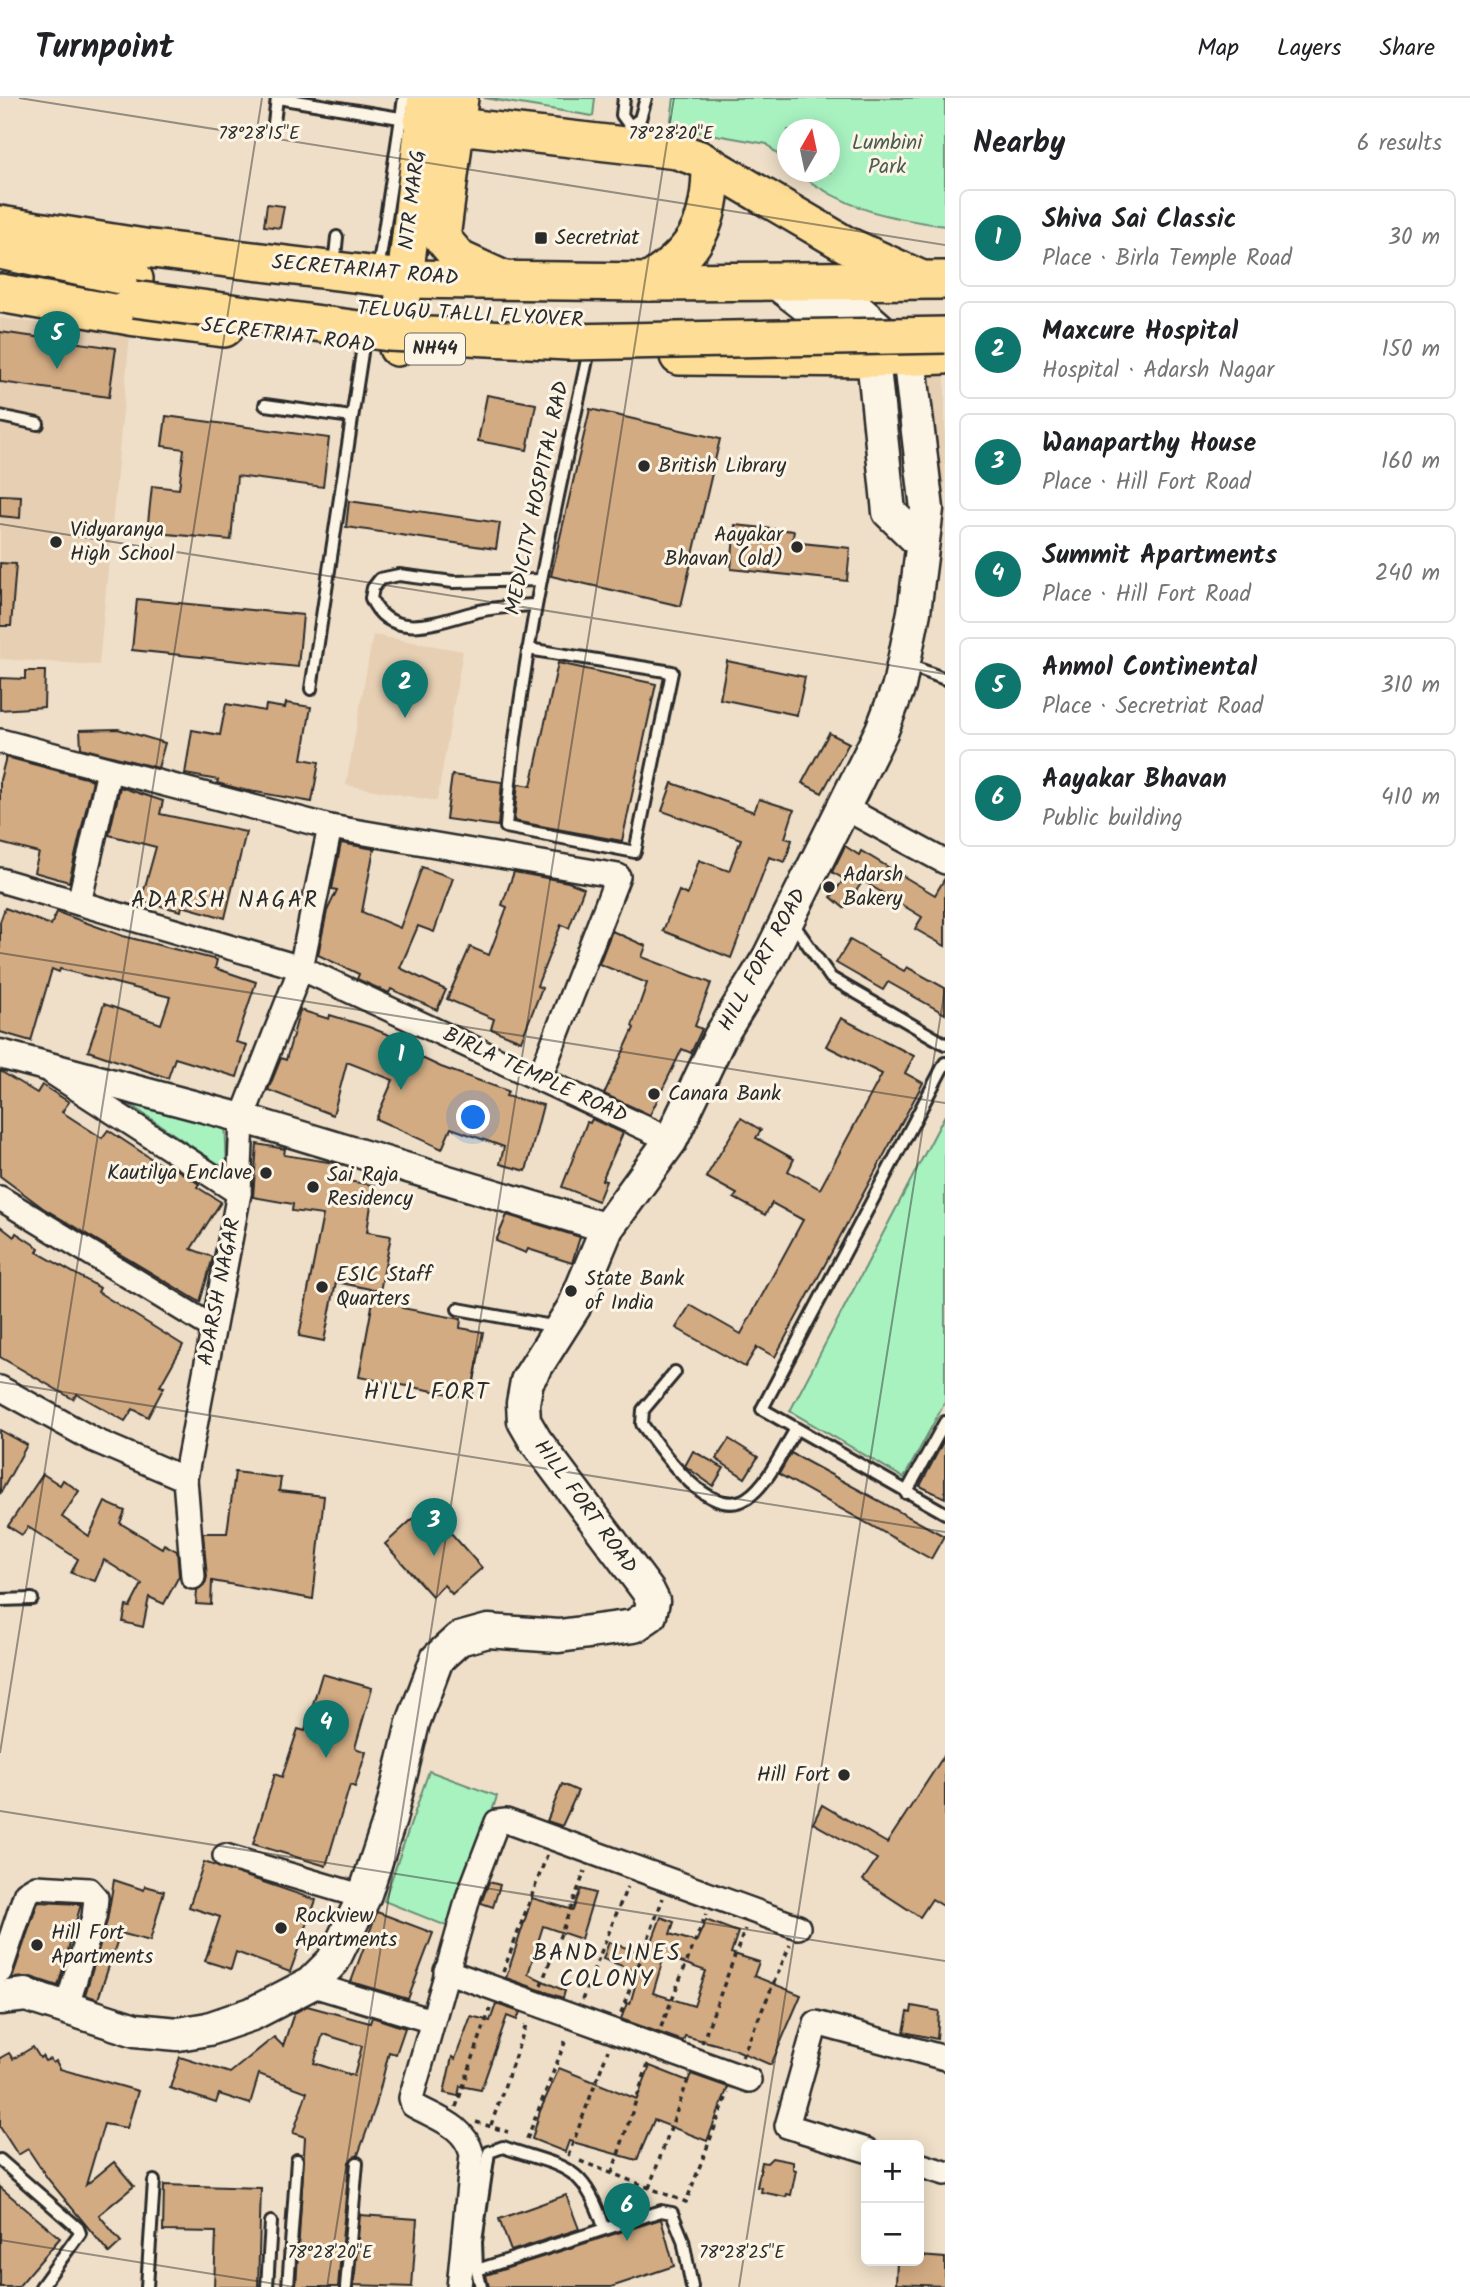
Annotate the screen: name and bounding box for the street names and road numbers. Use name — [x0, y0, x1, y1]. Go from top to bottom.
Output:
street label: NTR MARG — [390, 148, 436, 252]
street label: SECRETARIAT ROAD — [270, 246, 460, 296]
street label: TELUGU TALLI FLYOVER — [356, 293, 584, 337]
street label: SECRETRIAT ROAD — [199, 309, 377, 363]
road number: NH44 — [405, 333, 465, 364]
street label: MEDICITY HOSPITAL RAD — [497, 378, 579, 618]
street label: HILL FORT ROAD — [710, 882, 816, 1038]
street label: BIRLA TEMPLE ROAD — [437, 1019, 633, 1133]
street label: ADARSH NAGAR — [190, 1215, 250, 1369]
street label: HILL FORT ROAD — [525, 1433, 645, 1581]

